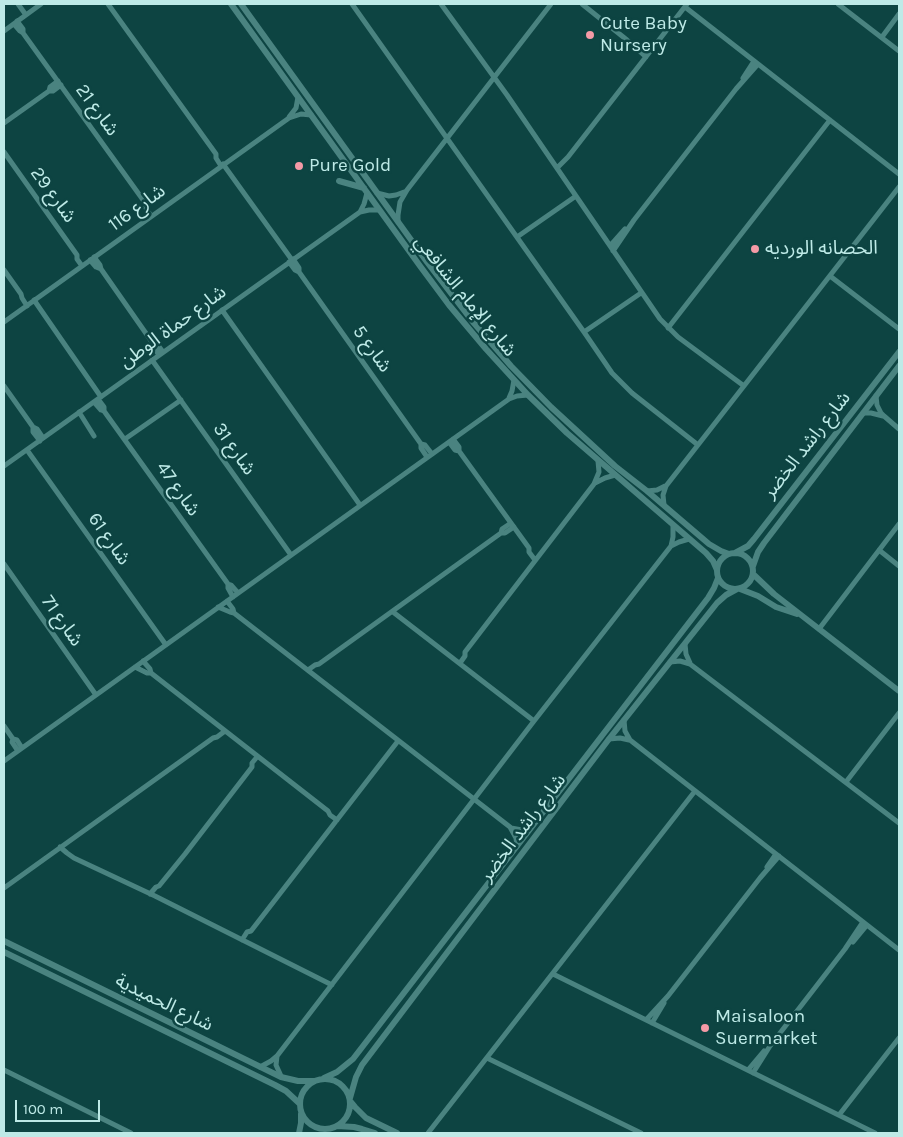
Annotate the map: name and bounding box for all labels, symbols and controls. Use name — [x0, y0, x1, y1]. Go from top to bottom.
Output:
place label: Cute Baby Nursery — [600, 13, 687, 57]
marker: Cute Baby Nursery — [584, 29, 596, 41]
street label: شارع 21 — [70, 80, 124, 140]
place label: Pure Gold — [309, 155, 391, 177]
marker: Pure Gold — [293, 160, 305, 172]
street label: شارع 29 — [25, 163, 81, 227]
street label: شارع 116 — [104, 180, 170, 236]
street label: شارع الإمام الشافعي — [409, 231, 521, 361]
place label: الحصانه الورديه — [765, 238, 878, 260]
marker: الحصانه الورديه — [749, 243, 761, 255]
street label: شارع حماة الوطن — [115, 281, 231, 373]
street label: شارع 5 — [348, 321, 396, 377]
street label: شارع راشد الخضر — [758, 387, 856, 503]
street label: شارع 31 — [208, 418, 260, 480]
street label: شارع 47 — [151, 457, 205, 521]
street label: شارع 61 — [83, 508, 135, 570]
street label: شارع 71 — [36, 591, 88, 651]
street label: شارع راشد الخضر — [475, 770, 571, 886]
street label: شارع الحميدية — [111, 969, 217, 1037]
place label: Maisaloon Suermarket — [715, 1006, 817, 1050]
marker: Maisaloon Suermarket — [699, 1022, 711, 1034]
scale bar — [18, 1090, 102, 1122]
text: 100 m — [23, 1100, 63, 1118]

